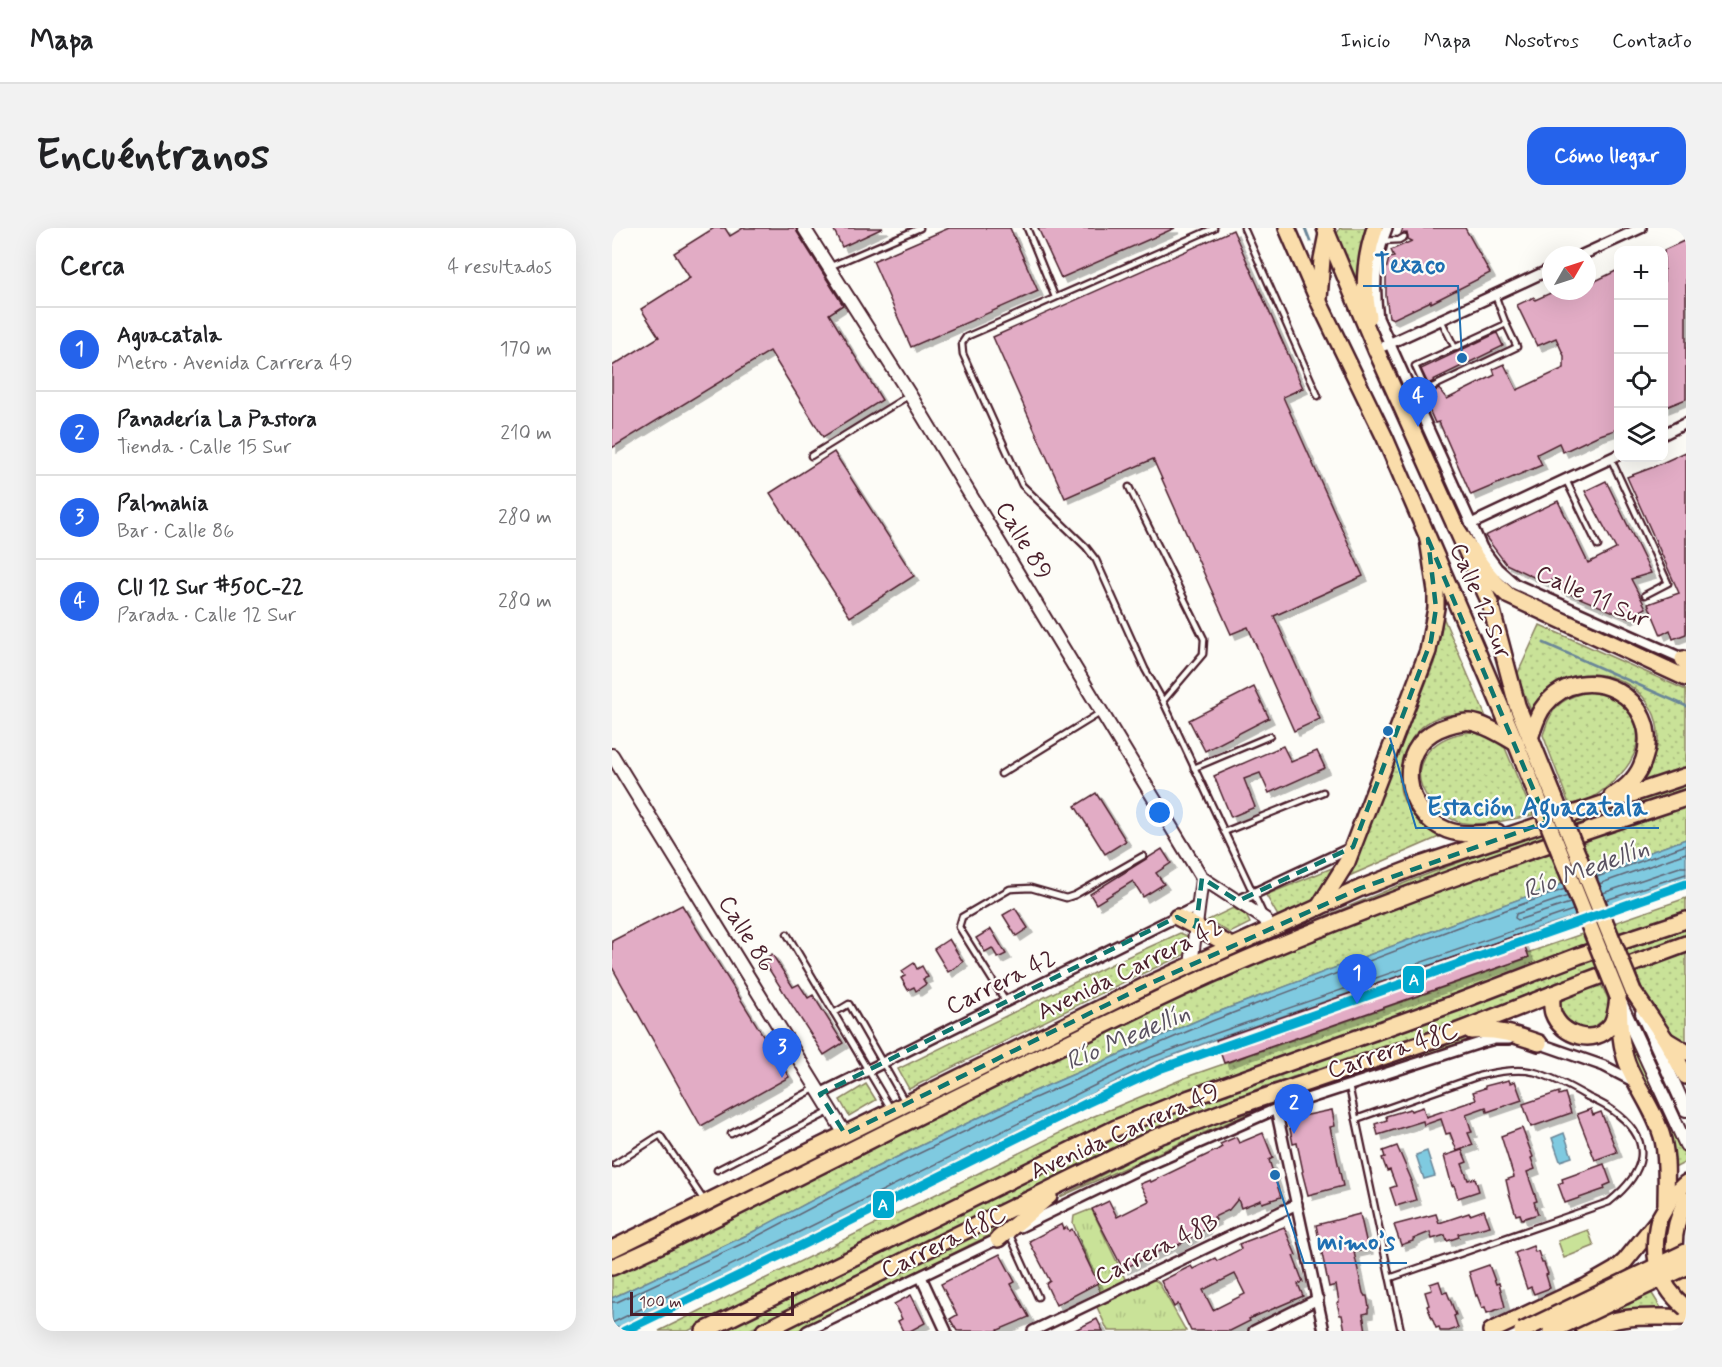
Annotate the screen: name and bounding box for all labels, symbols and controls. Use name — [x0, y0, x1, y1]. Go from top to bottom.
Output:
text: Mapa — [30, 23, 94, 60]
text: Inicio — [1341, 27, 1391, 55]
text: Mapa — [1424, 27, 1471, 55]
text: Nosotros — [1504, 27, 1579, 55]
text: Contacto — [1612, 27, 1692, 55]
button: Cómo llegar — [1527, 127, 1686, 185]
text: Encuéntranos — [36, 129, 269, 184]
callout: Texaco — [1363, 242, 1458, 286]
north arrow — [1542, 246, 1596, 300]
map controls — [1614, 246, 1668, 462]
button: + — [1614, 246, 1668, 300]
text: Texaco — [1375, 249, 1446, 283]
text: Cerca — [60, 250, 125, 284]
text: 4 resultados — [448, 254, 552, 281]
button: − — [1614, 300, 1668, 354]
text: Aguacatala — [117, 322, 222, 350]
text: 1 — [75, 336, 84, 363]
text: 170 m — [500, 336, 552, 363]
text: Metro · Avenida Carrera 49 — [117, 350, 353, 377]
button: locate — [1614, 354, 1668, 408]
pin: 4 — [1398, 378, 1438, 427]
text: Panadería La Pastora — [117, 406, 317, 434]
button: layers — [1614, 408, 1668, 462]
text: 2 — [75, 420, 84, 447]
text: 210 m — [500, 420, 552, 447]
text: Tienda · Calle 15 Sur — [117, 434, 291, 461]
text: Palmahia — [117, 490, 209, 518]
street label: Calle 89 — [988, 496, 1058, 586]
text: 3 — [75, 504, 84, 531]
text: 280 m — [498, 504, 552, 531]
text: Bar · Calle 86 — [117, 518, 234, 545]
street label: Calle 12 Sur — [1442, 538, 1518, 664]
street label: Calle 11 Sur — [1531, 558, 1653, 636]
text: Cll 12 Sur #50C-22 — [117, 574, 304, 602]
text: 4 — [74, 588, 85, 615]
text: 280 m — [498, 588, 552, 615]
text: Parada · Calle 12 Sur — [117, 602, 296, 629]
callout: Estación Aguacatala — [1416, 784, 1659, 828]
text: Estación Aguacatala — [1427, 791, 1649, 828]
your location — [1145, 798, 1174, 827]
water label: Río Medellín — [1518, 831, 1654, 909]
street label: Calle 86 — [710, 890, 782, 978]
street label: Avenida Carrera 42 — [1032, 912, 1228, 1028]
street label: Carrera 42 — [941, 943, 1061, 1023]
pin: 1 — [1338, 954, 1376, 1004]
line badge: A — [1402, 965, 1425, 994]
text: A — [1409, 970, 1419, 991]
water label: Río Medellín — [1061, 997, 1195, 1079]
street label: Carrera 48C — [1324, 1015, 1462, 1087]
pin: 3 — [762, 1028, 802, 1078]
street label: Avenida Carrera 49 — [1026, 1076, 1224, 1188]
pin: 2 — [1274, 1084, 1314, 1134]
line badge: A — [872, 1190, 895, 1219]
text: A — [878, 1195, 888, 1216]
street label: Carrera 48C — [876, 1199, 1012, 1287]
street label: Carrera 48B — [1090, 1207, 1224, 1293]
callout: mimo’s — [1304, 1219, 1407, 1263]
text: mimo’s — [1317, 1226, 1396, 1260]
scale bar — [630, 1289, 794, 1316]
text: 100 m — [639, 1292, 682, 1313]

